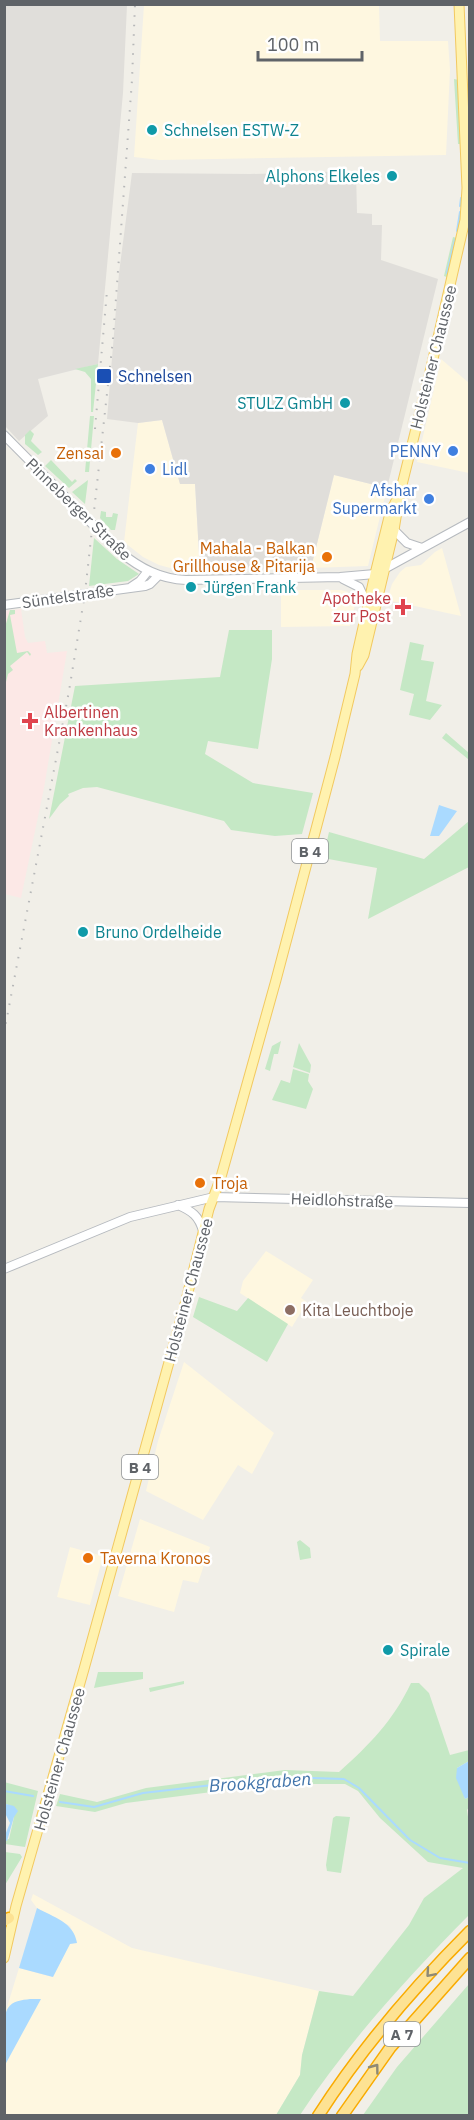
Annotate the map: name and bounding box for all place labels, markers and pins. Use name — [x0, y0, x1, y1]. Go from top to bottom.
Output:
place label: Schnelsen ESTW-Z — [164, 120, 299, 140]
marker: Schnelsen ESTW-Z — [145, 123, 159, 137]
place label: Alphons Elkeles — [266, 166, 380, 186]
marker: Alphons Elkeles — [385, 169, 399, 183]
place label: Schnelsen — [118, 366, 192, 386]
marker: Schnelsen — [95, 367, 113, 385]
place label: STULZ GmbH — [237, 393, 333, 413]
marker: STULZ GmbH — [338, 396, 352, 410]
place label: PENNY — [390, 441, 442, 461]
place label: Zensai — [57, 443, 104, 463]
marker: PENNY — [446, 444, 460, 458]
marker: Zensai — [109, 446, 123, 460]
place label: Lidl — [162, 459, 188, 479]
marker: Lidl — [143, 462, 157, 476]
place label: Afshar Supermarkt — [332, 480, 417, 518]
marker: Afshar Supermarkt — [422, 492, 436, 506]
place label: Mahala - Balkan Grillhouse & Pitarija — [173, 538, 315, 576]
marker: Mahala - Balkan Grillhouse & Pitarija — [320, 550, 334, 564]
place label: Jürgen Frank — [203, 577, 297, 597]
marker: Jürgen Frank — [184, 580, 198, 594]
place label: Apotheke zur Post — [322, 588, 391, 626]
marker: Apotheke zur Post — [396, 600, 410, 614]
place label: Albertinen Krankenhaus — [44, 702, 138, 740]
marker: Albertinen Krankenhaus — [21, 712, 39, 730]
place label: Bruno Ordelheide — [95, 922, 222, 942]
marker: Bruno Ordelheide — [76, 925, 90, 939]
place label: Troja — [212, 1173, 248, 1193]
marker: Troja — [193, 1176, 207, 1190]
place label: Kita Leuchtboje — [302, 1300, 414, 1320]
marker: Kita Leuchtboje — [283, 1303, 297, 1317]
place label: Taverna Kronos — [100, 1548, 211, 1568]
marker: Taverna Kronos — [81, 1551, 95, 1565]
place label: Spirale — [400, 1640, 450, 1660]
marker: Spirale — [381, 1643, 395, 1657]

